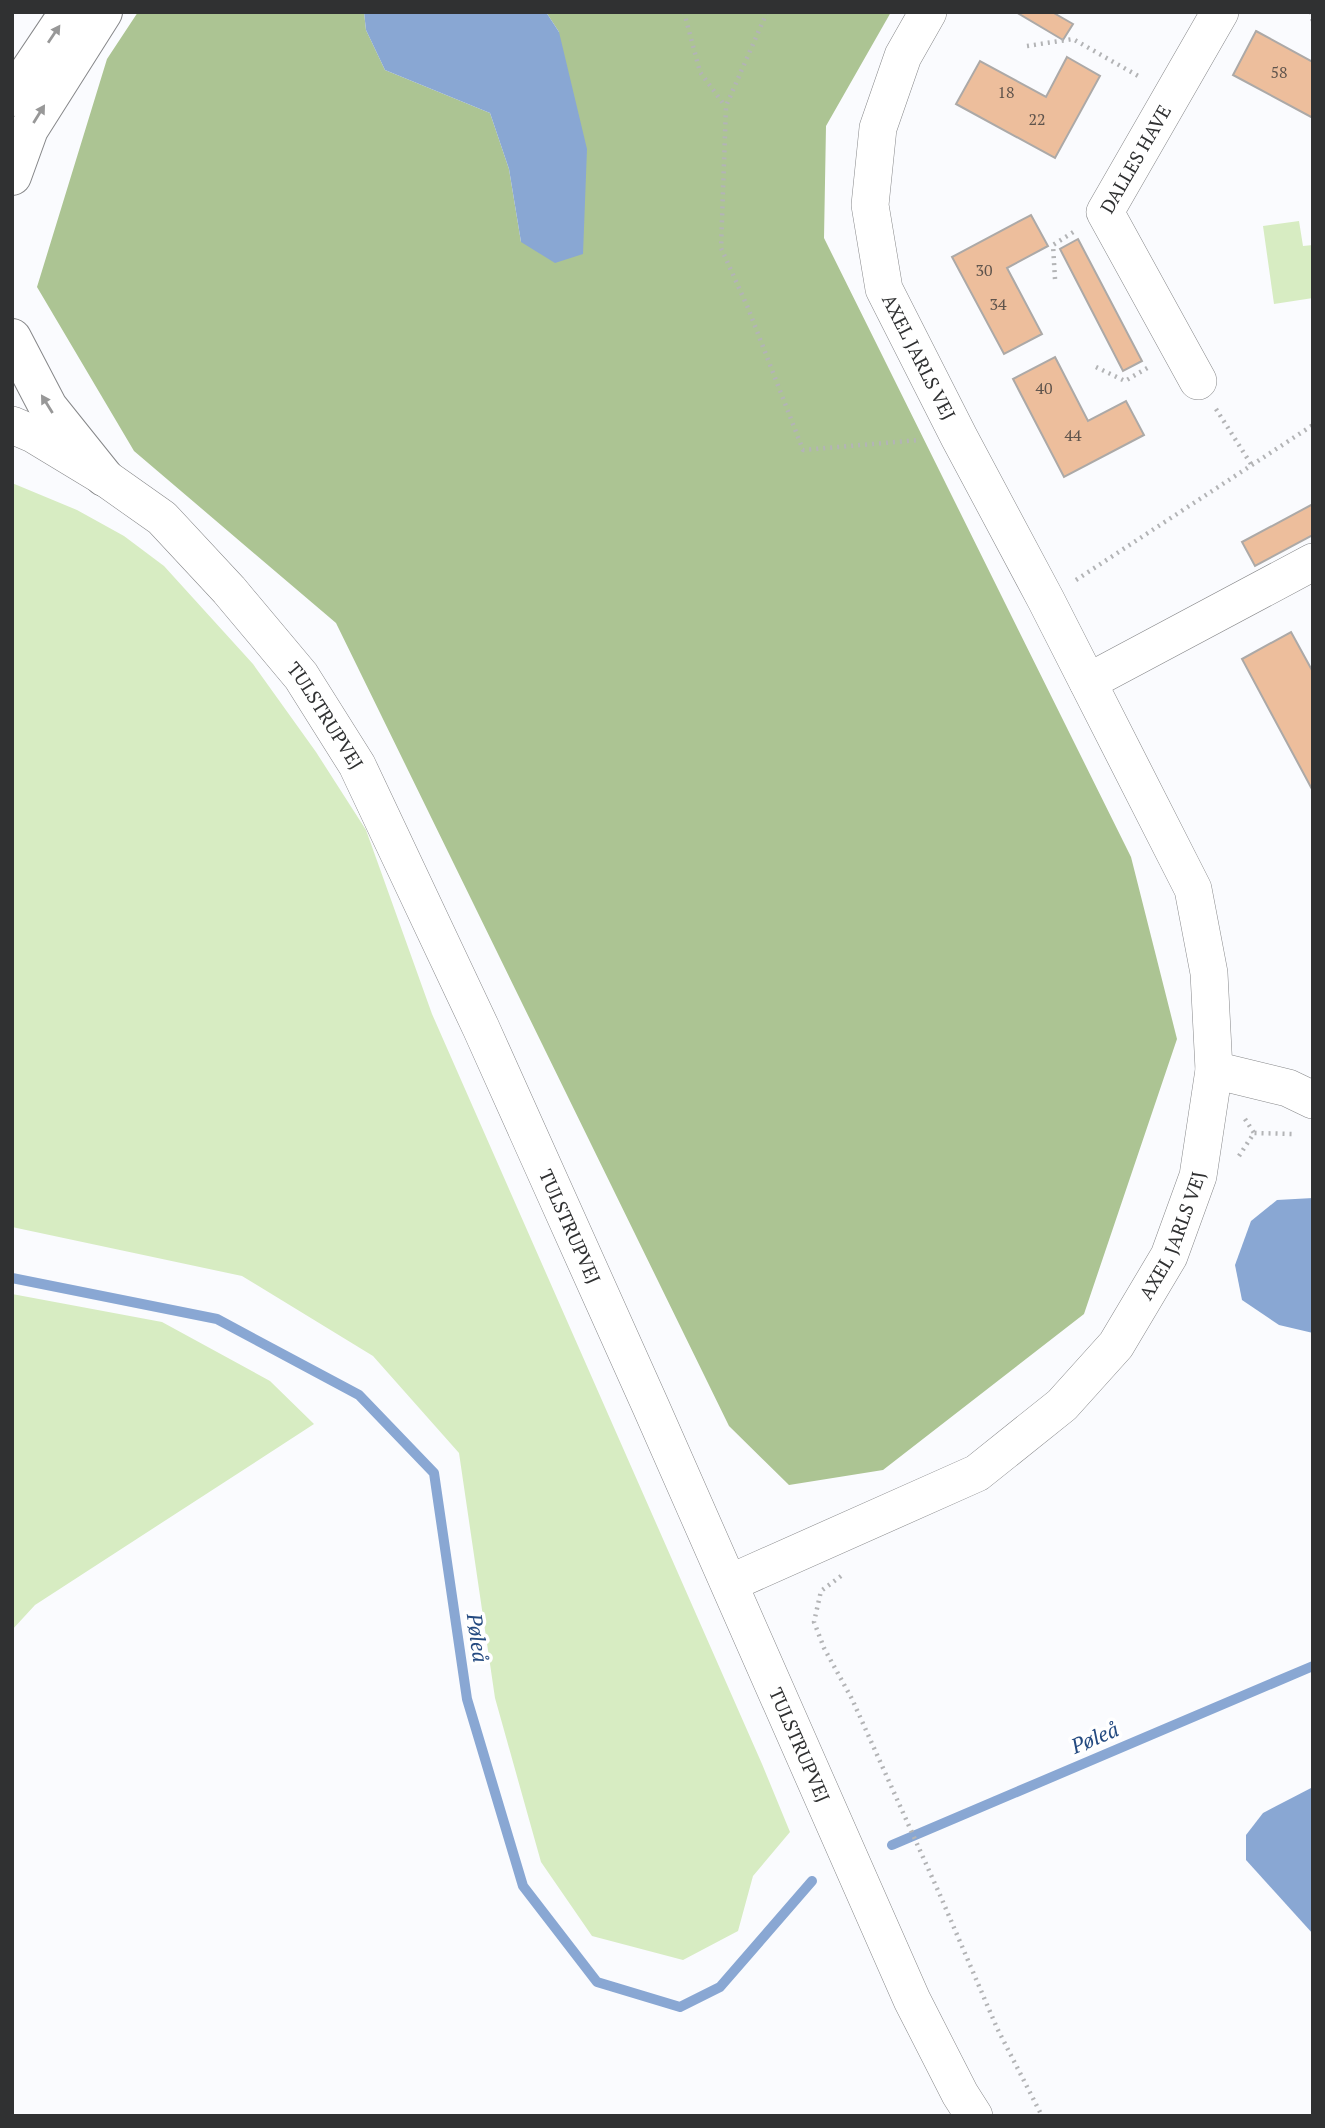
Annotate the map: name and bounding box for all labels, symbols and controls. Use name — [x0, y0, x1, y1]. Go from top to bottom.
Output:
one-way arrow — [47, 25, 61, 43]
house number: 58 — [1270, 61, 1288, 83]
house number: 18 — [997, 81, 1015, 103]
street label: DALLES HAVE — [1094, 100, 1176, 218]
one-way arrow — [32, 104, 45, 123]
house number: 22 — [1028, 108, 1046, 130]
house number: 30 — [975, 259, 993, 281]
street label: AXEL JARLS VEJ — [877, 290, 962, 424]
house number: 34 — [989, 293, 1007, 315]
house number: 40 — [1035, 377, 1053, 399]
one-way arrow — [41, 394, 54, 413]
house number: 44 — [1064, 424, 1082, 446]
street label: TULSTRUPVEJ — [282, 656, 370, 774]
street label: TULSTRUPVEJ — [534, 1165, 607, 1288]
street label: AXEL JARLS VEJ — [1133, 1170, 1211, 1304]
water label: Pøleå — [461, 1611, 495, 1664]
street label: TULSTRUPVEJ — [764, 1683, 836, 1806]
water label: Pøleå — [1066, 1715, 1123, 1760]

